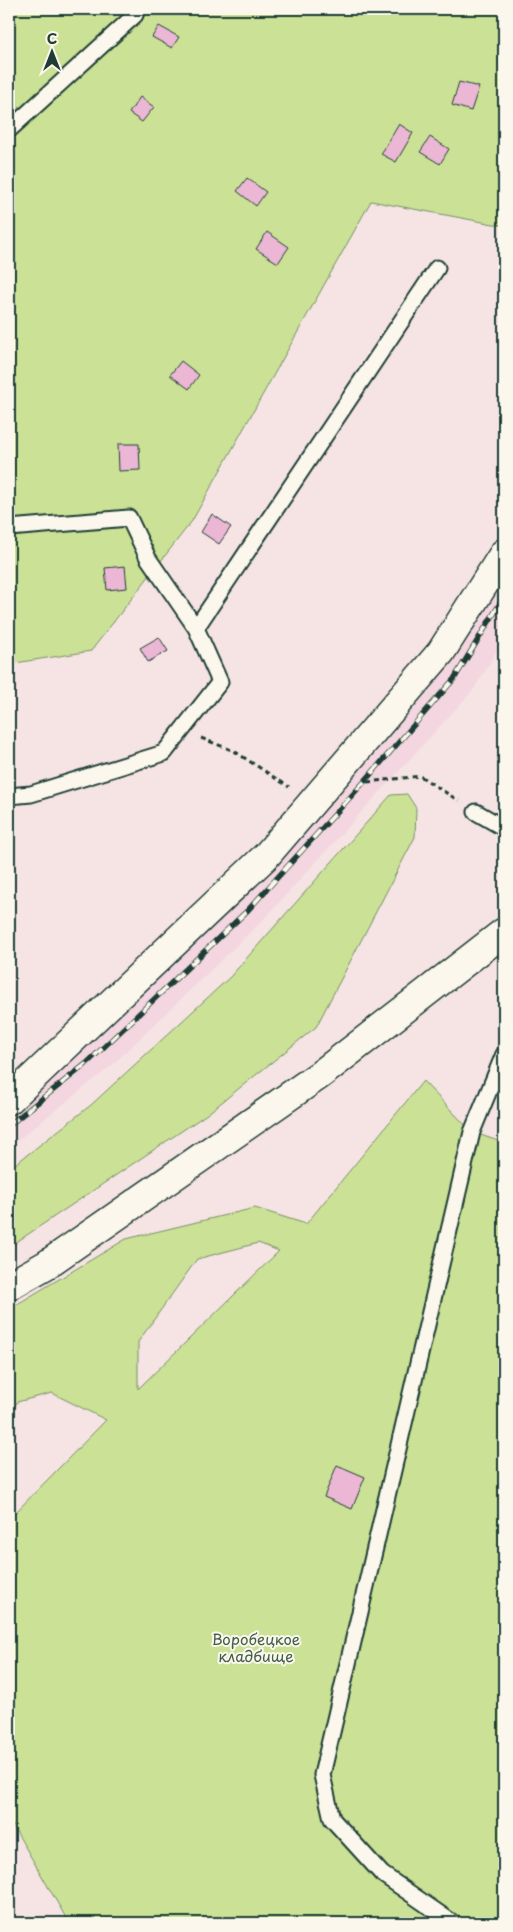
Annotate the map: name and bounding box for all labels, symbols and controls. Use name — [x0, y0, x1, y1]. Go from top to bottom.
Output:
north arrow — [28, 28, 78, 78]
text: С — [47, 28, 57, 49]
park label: Воробецкое кладбище — [212, 1627, 300, 1667]

